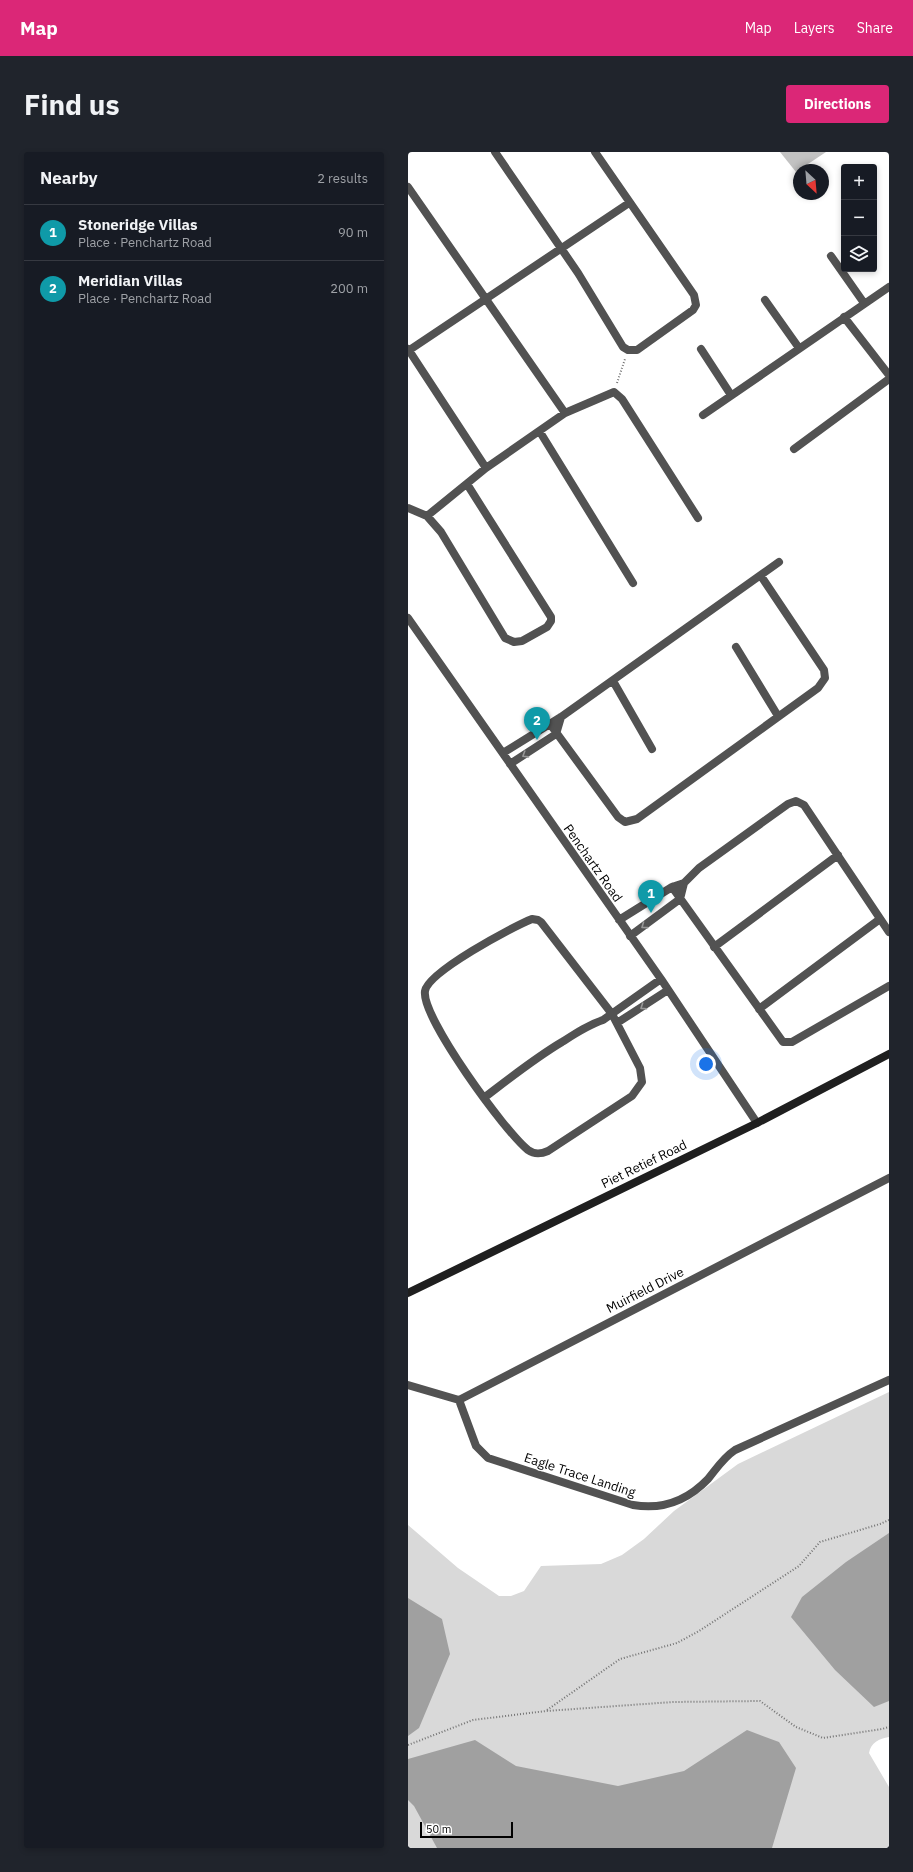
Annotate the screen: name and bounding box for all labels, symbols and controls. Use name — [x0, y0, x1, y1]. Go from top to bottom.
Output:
text: Map — [20, 16, 58, 40]
text: Map — [745, 19, 772, 37]
text: Layers — [794, 19, 835, 37]
text: Share — [857, 19, 893, 37]
button: Directions — [786, 85, 889, 123]
text: Find us — [24, 86, 120, 123]
north arrow — [793, 164, 829, 200]
map controls — [841, 164, 877, 272]
button: + — [841, 164, 877, 200]
text: Nearby — [40, 167, 98, 189]
text: 2 results — [317, 170, 368, 187]
button: − — [841, 200, 877, 236]
text: Stoneridge Villas — [78, 215, 198, 234]
text: 1 — [49, 224, 57, 241]
text: 90 m — [338, 224, 368, 241]
text: Place · Penchartz Road — [78, 234, 212, 251]
button: layers — [841, 236, 877, 272]
text: Meridian Villas — [78, 271, 183, 290]
text: 2 — [49, 280, 57, 297]
text: 200 m — [330, 280, 368, 297]
text: Place · Penchartz Road — [78, 290, 212, 307]
pin: 2 — [524, 707, 550, 740]
one-way arrow — [522, 750, 529, 757]
street label: Penchartz Road — [560, 821, 626, 905]
pin: 1 — [638, 880, 664, 913]
one-way arrow — [641, 921, 648, 929]
one-way arrow — [640, 1002, 647, 1010]
your location — [696, 1054, 716, 1074]
street label: Piet Retief Road — [598, 1136, 690, 1192]
street label: Muirfield Drive — [603, 1263, 687, 1317]
street label: Eagle Trace Landing — [522, 1449, 638, 1501]
scale bar — [420, 1820, 513, 1839]
text: 50 m — [426, 1822, 451, 1836]

